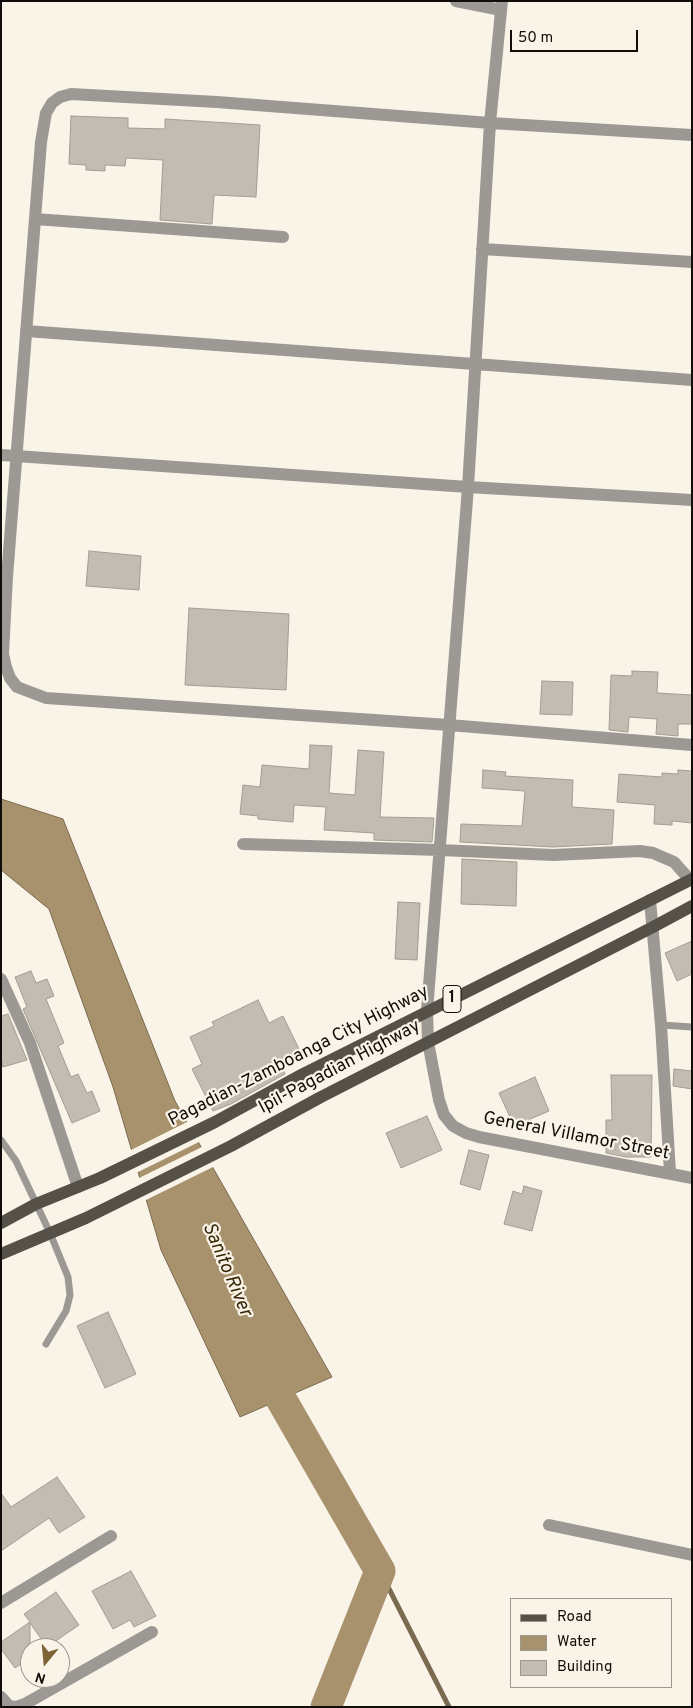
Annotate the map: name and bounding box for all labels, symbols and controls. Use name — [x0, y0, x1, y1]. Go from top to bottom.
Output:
scale bar — [513, 20, 640, 52]
text: 50 m — [518, 29, 553, 48]
street label: Pagadian-Zamboanga City Highway — [165, 982, 433, 1132]
road number: 1 — [443, 986, 461, 1012]
street label: Ipil-Pagadian Highway — [256, 1016, 424, 1120]
street label: General Villamor Street — [481, 1108, 671, 1166]
water label: Sanito River — [196, 1220, 256, 1320]
legend — [510, 1598, 673, 1688]
text: Road — [557, 1608, 592, 1627]
text: Water — [557, 1633, 596, 1652]
north arrow — [20, 1638, 70, 1688]
text: Building — [557, 1658, 612, 1677]
text: N — [33, 1667, 48, 1686]

